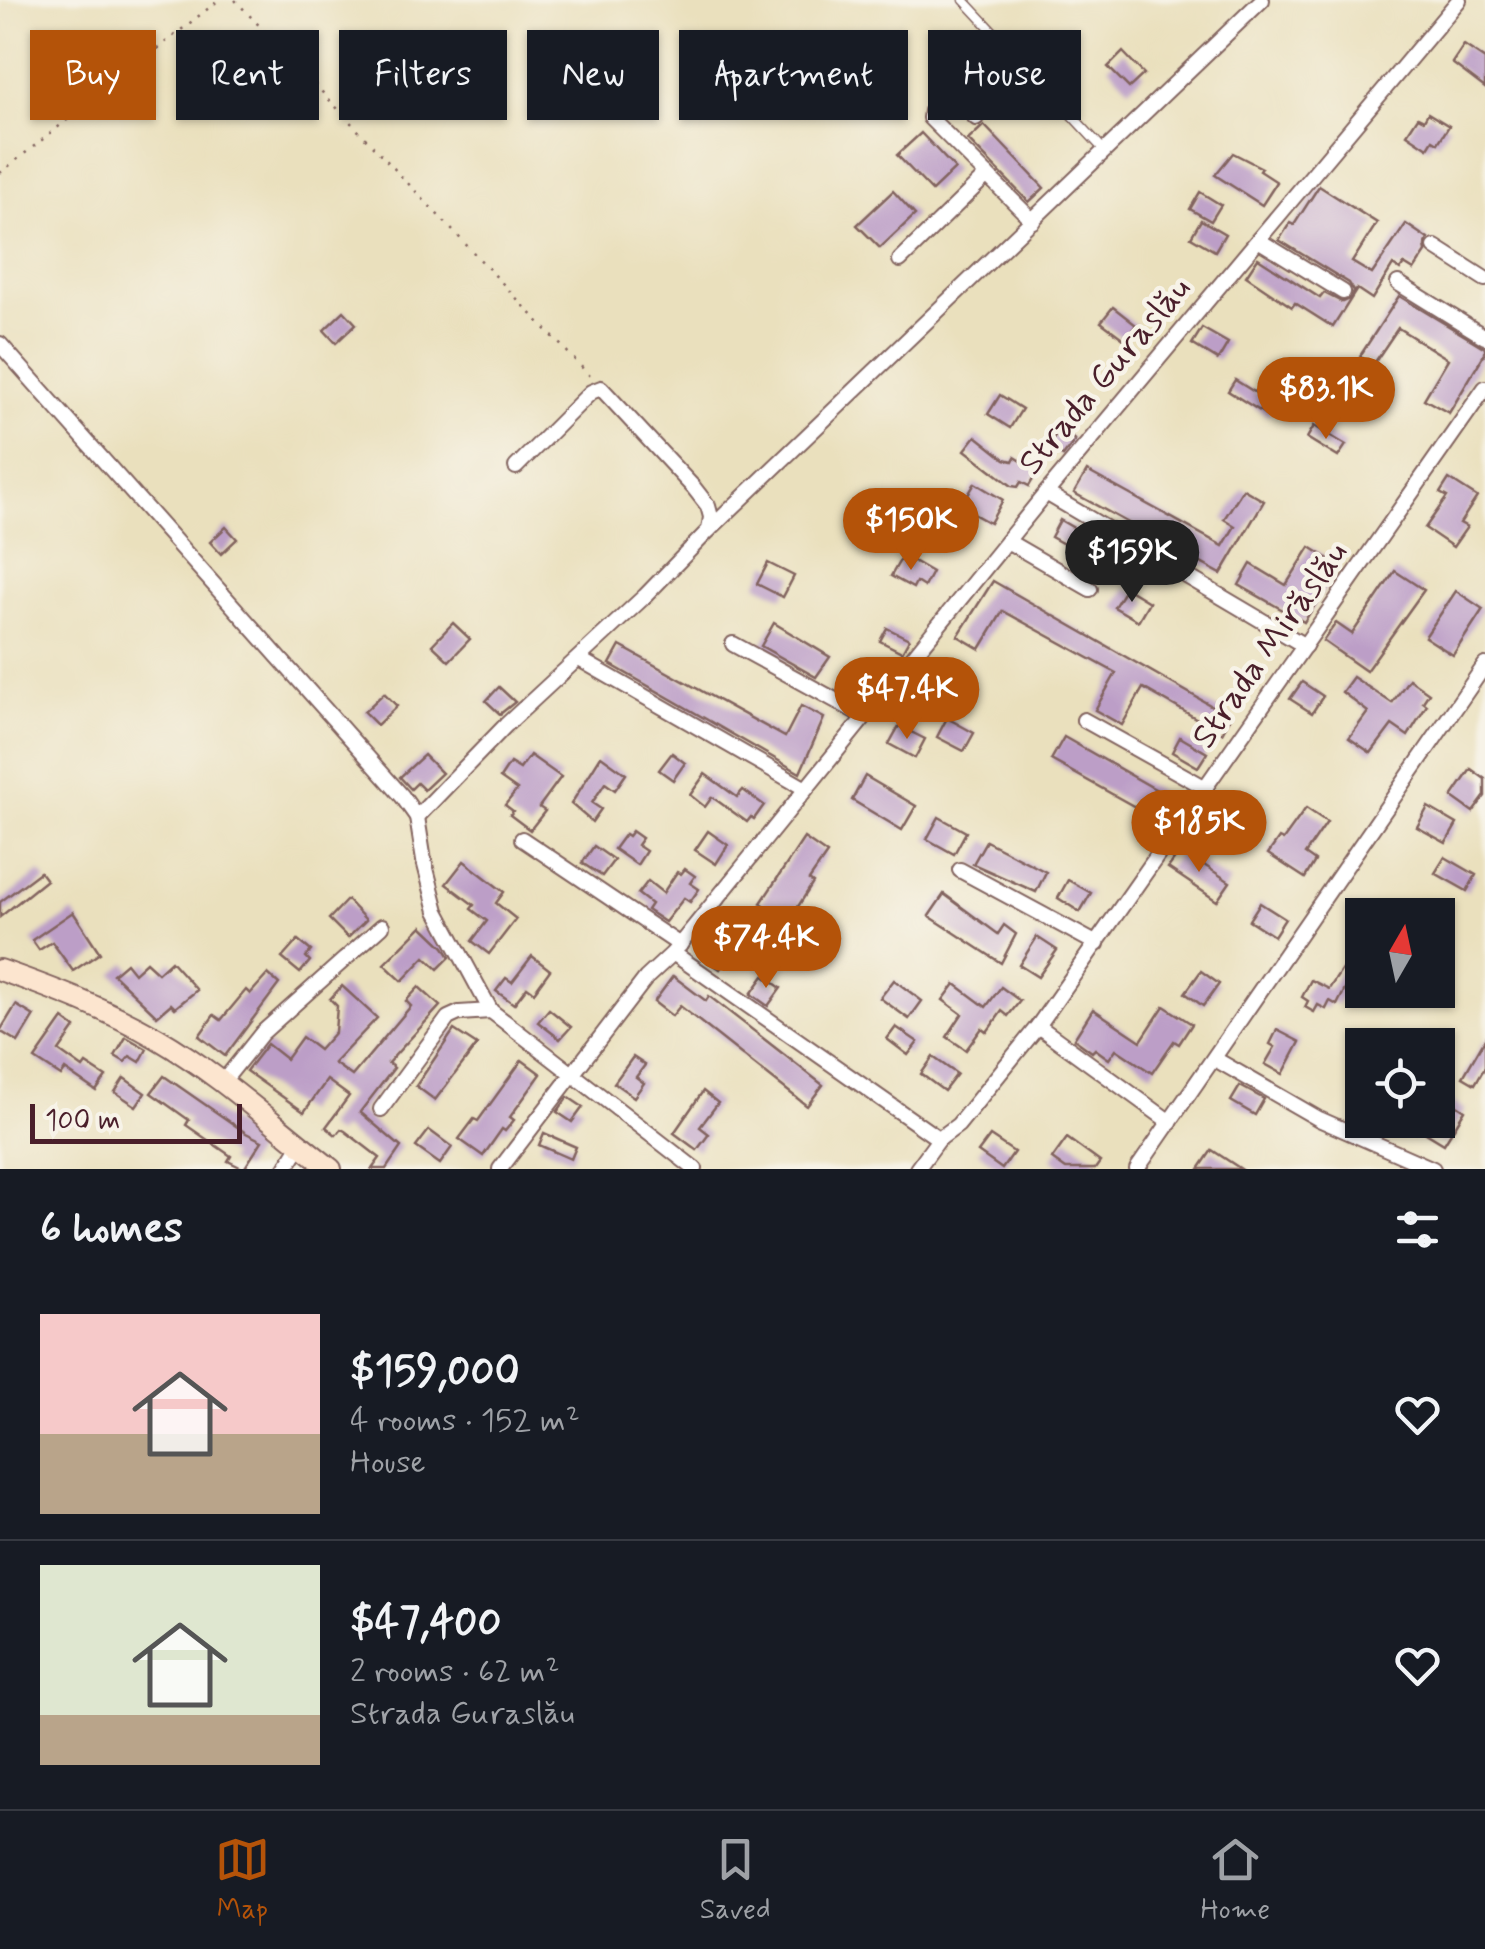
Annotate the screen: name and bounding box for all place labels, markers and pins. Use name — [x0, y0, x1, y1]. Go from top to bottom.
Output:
pin: $83.1K — [1245, 357, 1407, 442]
pin: $150K — [841, 488, 981, 573]
pin: $159K — [1062, 520, 1202, 605]
pin: $47.4K — [826, 657, 988, 742]
pin: $185K — [1129, 790, 1269, 875]
pin: $74.4K — [685, 906, 847, 991]

